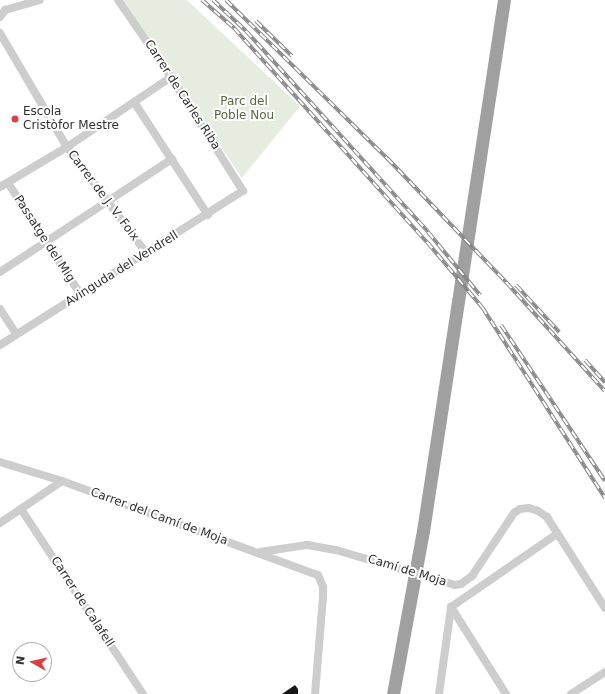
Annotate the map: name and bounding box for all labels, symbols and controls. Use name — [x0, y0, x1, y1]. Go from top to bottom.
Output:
street label: Carrer de Carles Riba — [141, 37, 223, 153]
park label: Parc del Poble Nou — [214, 95, 274, 123]
place label: Escola Cristòfor Mestre — [23, 105, 119, 133]
marker: Escola Cristòfor Mestre — [10, 114, 20, 124]
street label: Carrer de J. V. Foix — [64, 148, 142, 244]
street label: Passatge del Mig — [10, 193, 78, 285]
street label: Avinguda del Vendrell — [63, 228, 181, 310]
street label: Carrer del Camí de Moja — [88, 485, 230, 549]
street label: Camí de Moja — [366, 552, 448, 590]
street label: Carrer de Calafell — [47, 554, 117, 650]
north arrow — [12, 642, 52, 682]
text: N — [14, 655, 28, 666]

